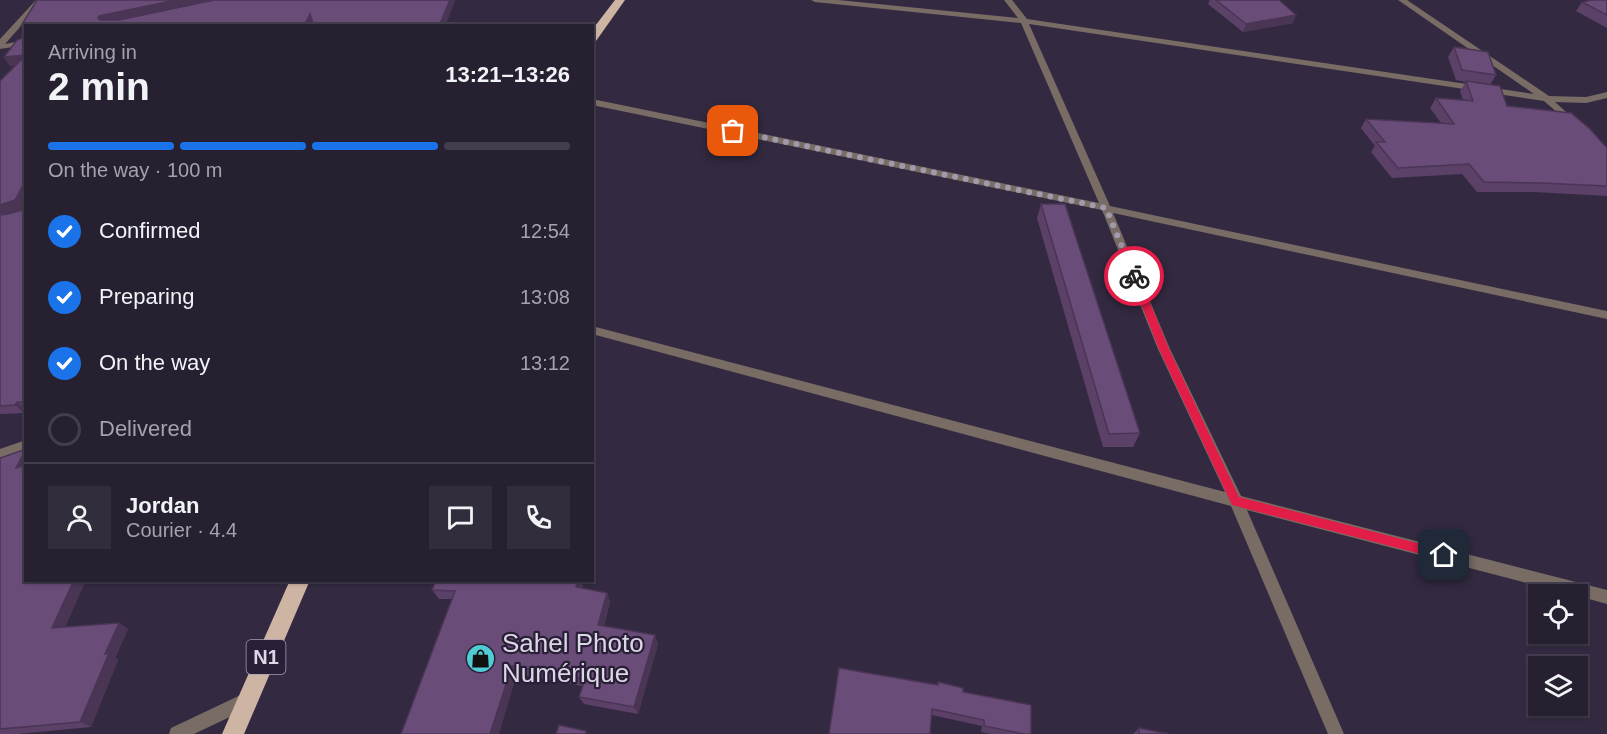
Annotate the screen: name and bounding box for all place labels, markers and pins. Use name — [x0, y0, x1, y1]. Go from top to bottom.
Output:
pin — [707, 105, 758, 156]
pin — [1418, 529, 1469, 580]
place label: Sahel Photo Numérique — [502, 628, 644, 688]
shop icon: Sahel Photo Numérique — [465, 642, 497, 674]

